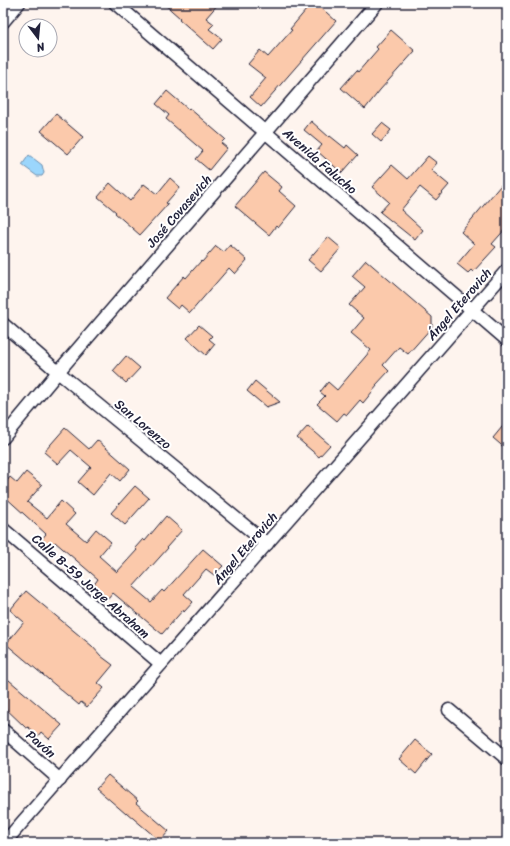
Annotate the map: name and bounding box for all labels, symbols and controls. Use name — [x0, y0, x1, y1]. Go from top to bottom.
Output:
north arrow — [18, 18, 58, 58]
text: N — [34, 37, 48, 57]
street label: Avenida Falucho — [277, 121, 363, 200]
street label: José Covasevich — [140, 169, 218, 254]
street label: Ángel Eterovich — [420, 262, 497, 346]
street label: San Lorenzo — [109, 393, 177, 455]
street label: Ángel Eterovich — [206, 506, 283, 590]
street label: Calle B-59 Jorge Abraham — [26, 528, 156, 644]
street label: Pavón — [21, 724, 61, 764]

